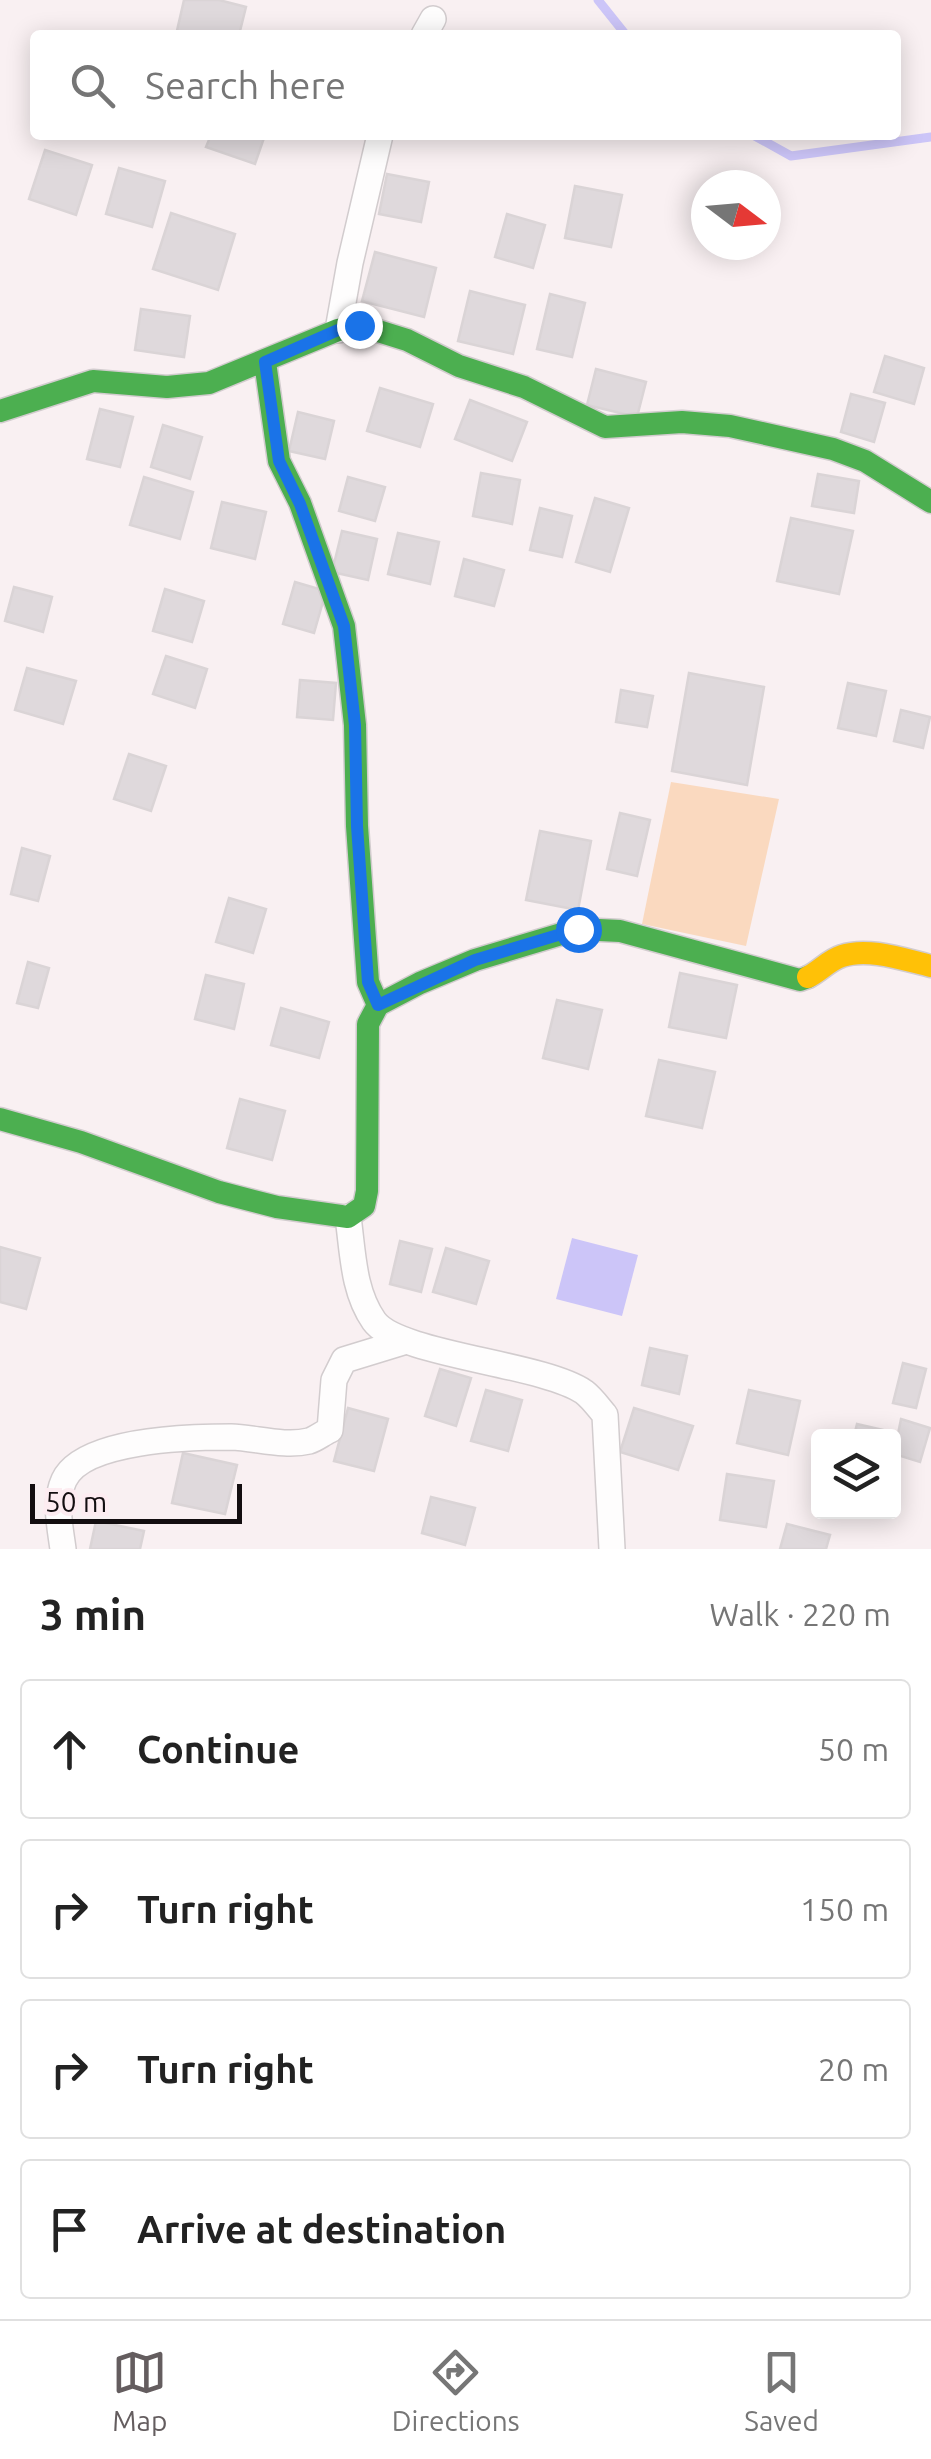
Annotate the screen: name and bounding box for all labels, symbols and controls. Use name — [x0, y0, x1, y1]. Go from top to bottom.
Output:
search box — [30, 30, 901, 140]
icon: search — [65, 58, 120, 113]
text: Search here — [145, 64, 346, 106]
north arrow — [691, 170, 781, 260]
route end — [337, 303, 383, 349]
route start — [556, 907, 602, 953]
map controls — [811, 1429, 901, 1519]
button: layers — [811, 1429, 901, 1519]
scale bar — [30, 1479, 242, 1524]
text: 50 m — [45, 1486, 107, 1517]
text: 3 min — [40, 1591, 146, 1638]
text: Walk · 220 m — [709, 1596, 891, 1632]
icon: ahead — [42, 1722, 97, 1777]
text: Continue — [137, 1728, 299, 1770]
text: 50 m — [818, 1731, 889, 1767]
icon: right — [42, 1882, 97, 1937]
text: Turn right — [137, 1888, 314, 1930]
text: 150 m — [800, 1891, 889, 1927]
icon: right — [42, 2042, 97, 2097]
text: Turn right — [137, 2048, 314, 2090]
text: 20 m — [818, 2051, 889, 2087]
icon: arrive — [42, 2202, 97, 2257]
text: Arrive at destination — [137, 2208, 506, 2250]
tab: Map — [112, 2345, 167, 2436]
tab: Directions — [392, 2345, 520, 2436]
tab: Saved — [744, 2345, 819, 2436]

